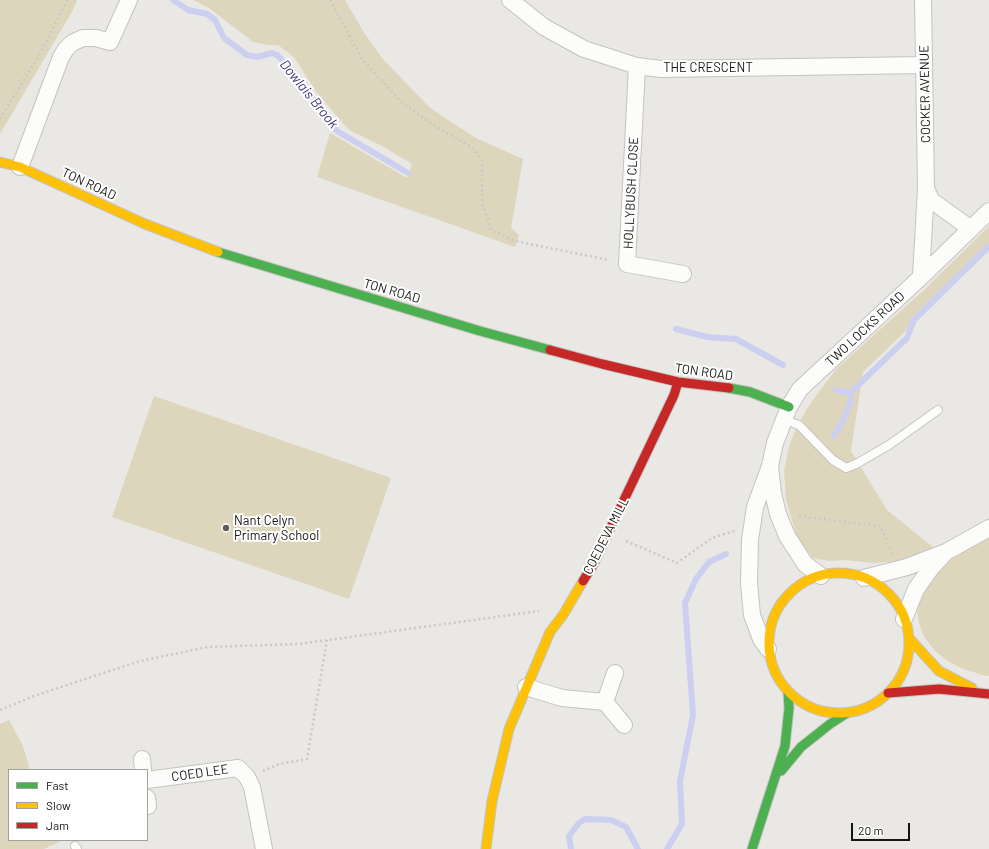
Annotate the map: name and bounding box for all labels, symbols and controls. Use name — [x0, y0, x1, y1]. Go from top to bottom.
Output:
street label: COCKER AVENUE — [916, 45, 934, 143]
water label: Dowlais Brook — [276, 56, 342, 132]
street label: THE CRESCENT — [663, 60, 753, 76]
street label: HOLLYBUSH CLOSE — [620, 137, 642, 249]
street label: TON ROAD — [59, 165, 119, 203]
street label: TON ROAD — [362, 275, 422, 307]
street label: TWO LOCKS ROAD — [822, 288, 908, 370]
street label: TON ROAD — [674, 360, 734, 384]
street label: COEDEVA MILL — [580, 495, 632, 577]
place label: Nant Celyn Primary School — [234, 513, 319, 544]
marker: Nant Celyn Primary School — [221, 523, 231, 533]
street label: COED LEE — [170, 761, 230, 785]
legend — [8, 769, 148, 841]
text: Fast — [46, 778, 69, 792]
text: Slow — [46, 798, 71, 812]
scale bar — [853, 815, 912, 841]
text: Jam — [46, 818, 69, 832]
text: 20 m — [858, 823, 884, 837]

